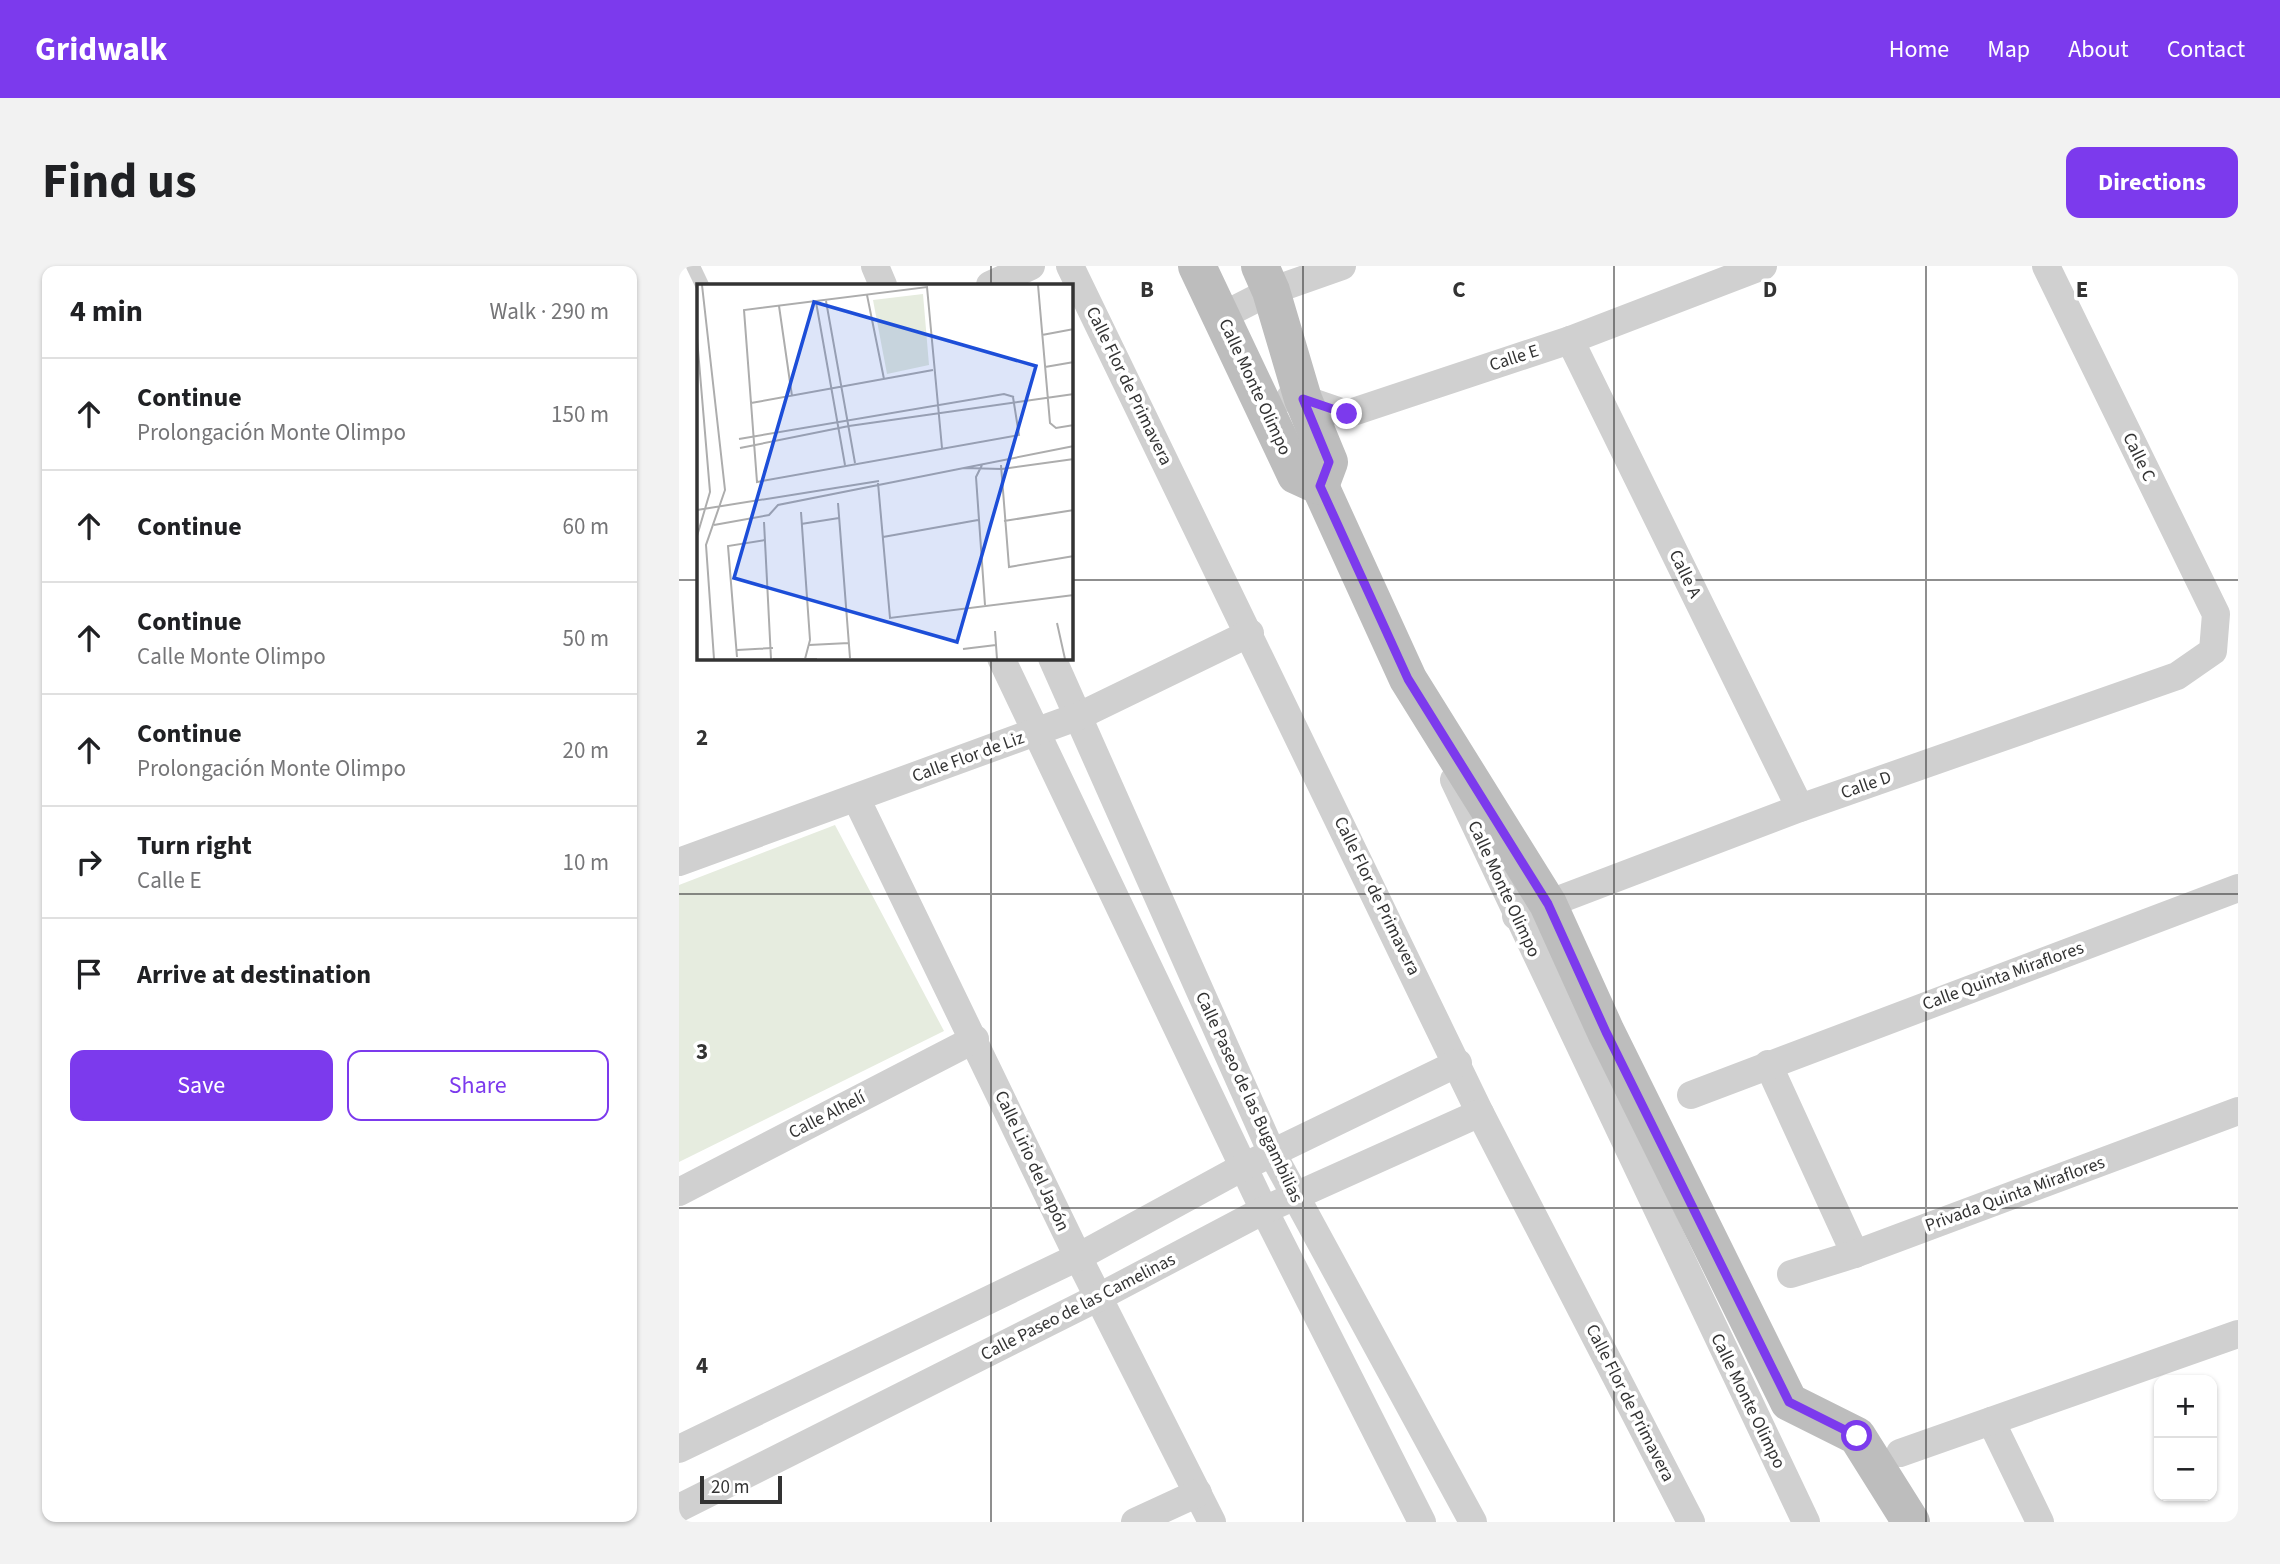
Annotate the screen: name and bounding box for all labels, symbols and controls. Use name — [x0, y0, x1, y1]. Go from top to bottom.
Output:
text: Gridwalk — [35, 26, 167, 73]
text: Home — [1889, 32, 1949, 67]
text: Map — [1987, 32, 2030, 67]
text: About — [2068, 32, 2129, 67]
text: Contact — [2167, 32, 2245, 67]
text: Find us — [42, 147, 197, 217]
button: Directions — [2066, 147, 2238, 218]
text: B — [1140, 273, 1154, 306]
text: C — [1452, 273, 1466, 306]
text: D — [1763, 273, 1777, 306]
text: E — [2076, 273, 2088, 306]
inset map — [697, 284, 1073, 660]
text: 4 min — [70, 290, 143, 333]
text: Walk · 290 m — [490, 295, 609, 328]
street label: Calle Flor de Primavera — [1080, 302, 1178, 470]
street label: Calle Monte Olimpo — [1212, 315, 1298, 459]
street label: Calle E — [1486, 338, 1542, 378]
text: Continue — [137, 379, 242, 416]
icon: ahead — [70, 395, 108, 433]
text: 150 m — [551, 398, 609, 431]
route end — [1331, 398, 1362, 429]
text: Prolongación Monte Olimpo — [137, 416, 406, 449]
street label: Calle C — [2117, 428, 2161, 486]
icon: ahead — [70, 507, 108, 545]
text: Continue — [137, 508, 242, 545]
text: 60 m — [562, 510, 609, 543]
street label: Calle A — [1663, 546, 1707, 603]
text: Continue — [137, 603, 242, 640]
icon: ahead — [70, 619, 108, 657]
text: 50 m — [562, 622, 609, 655]
text: Calle Monte Olimpo — [137, 640, 326, 673]
text: Continue — [137, 715, 242, 752]
text: 2 — [696, 721, 708, 754]
street label: Calle Flor de Liz — [909, 725, 1028, 789]
icon: ahead — [70, 731, 108, 769]
text: 20 m — [562, 734, 609, 767]
text: Prolongación Monte Olimpo — [137, 752, 406, 785]
street label: Calle D — [1837, 765, 1895, 805]
street label: Calle Flor de Primavera — [1328, 812, 1426, 980]
street label: Calle Monte Olimpo — [1461, 817, 1547, 961]
text: Turn right — [137, 827, 252, 864]
icon: right — [70, 843, 108, 881]
text: 10 m — [562, 846, 609, 879]
text: Calle E — [137, 864, 202, 897]
street label: Calle Quinta Miraflores — [1919, 935, 2087, 1017]
icon: arrive — [70, 955, 108, 993]
text: Arrive at destination — [137, 956, 371, 993]
street label: Calle Paseo de las Bugambilias — [1189, 988, 1309, 1206]
text: 3 — [696, 1035, 708, 1068]
button: Save — [70, 1050, 333, 1121]
button: Share — [347, 1050, 609, 1121]
street label: Calle Alhelí — [784, 1085, 870, 1145]
street label: Calle Lirio del Japón — [988, 1087, 1076, 1235]
street label: Privada Quinta Miraflores — [1922, 1150, 2108, 1238]
street label: Calle Paseo de las Camelinas — [976, 1247, 1180, 1367]
street label: Calle Flor de Primavera — [1579, 1320, 1681, 1486]
street label: Calle Monte Olimpo — [1704, 1329, 1792, 1473]
text: 4 — [696, 1349, 708, 1382]
map controls — [2154, 1375, 2217, 1501]
button: + — [2154, 1375, 2217, 1438]
route start — [1841, 1420, 1872, 1451]
button: − — [2154, 1438, 2217, 1501]
scale bar — [700, 1473, 782, 1505]
text: 20 m — [711, 1474, 749, 1501]

